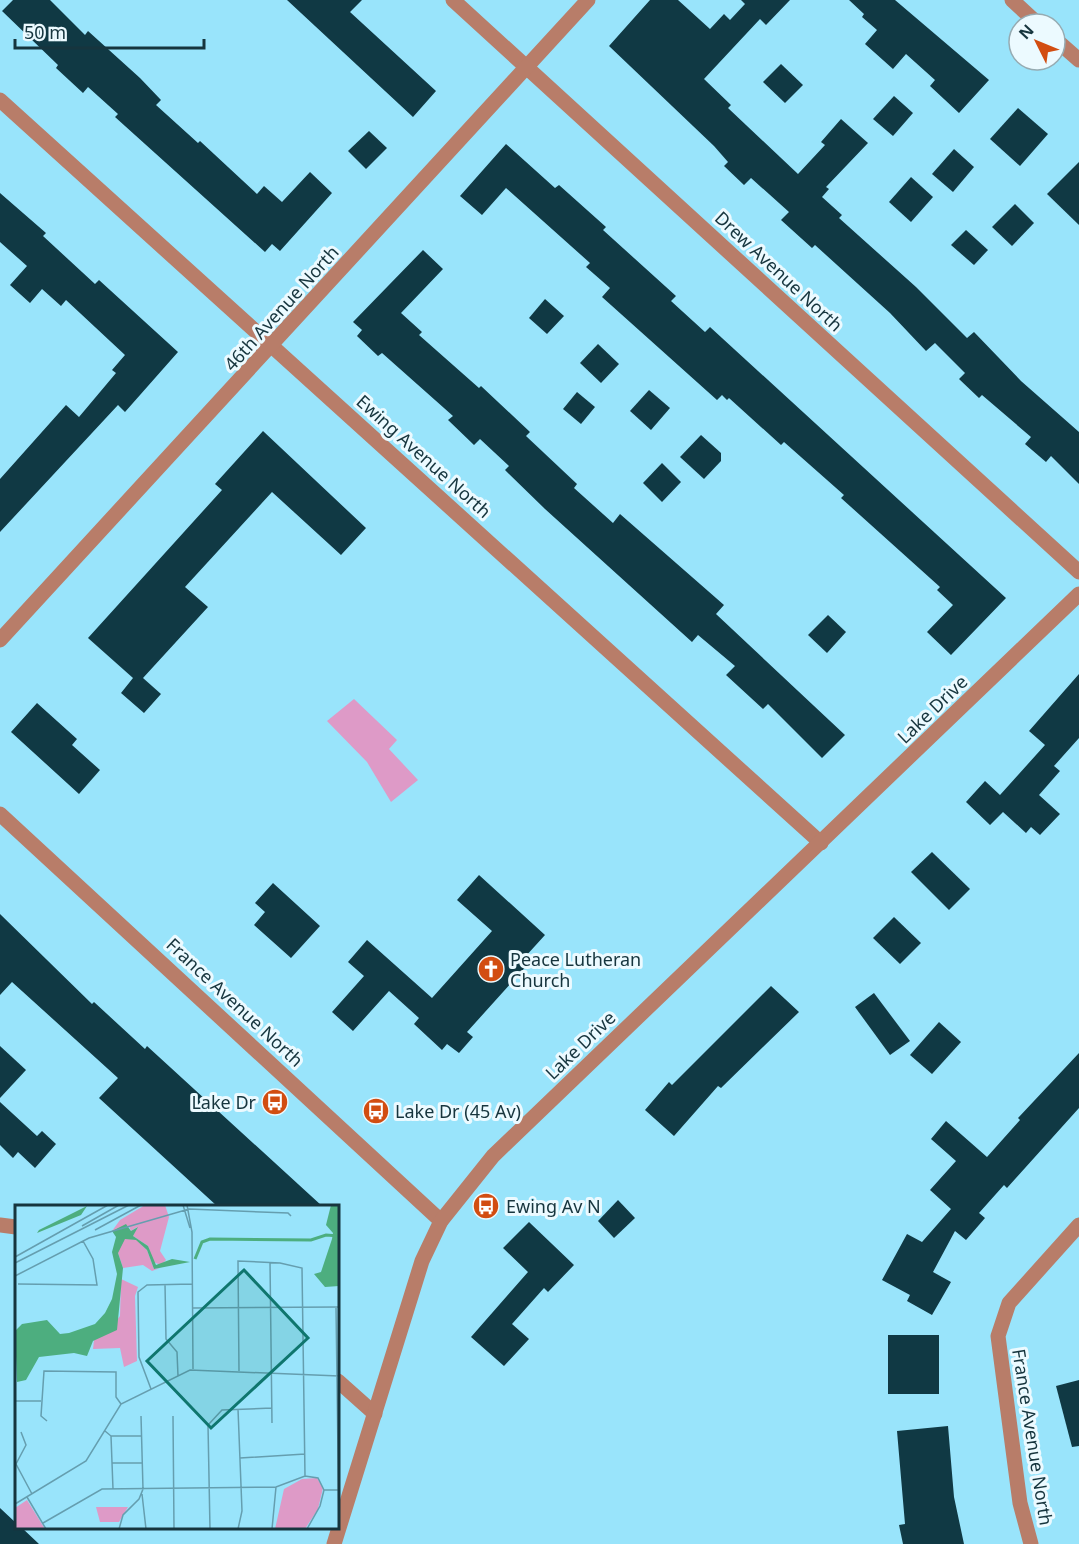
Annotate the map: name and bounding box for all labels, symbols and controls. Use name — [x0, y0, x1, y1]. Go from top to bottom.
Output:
scale bar — [15, 12, 204, 50]
north arrow — [1007, 12, 1067, 72]
text: 50 m — [24, 20, 66, 44]
text: N — [1014, 20, 1039, 44]
street label: Drew Avenue North — [710, 206, 848, 336]
street label: 46th Avenue North — [218, 240, 344, 376]
street label: Ewing Avenue North — [352, 389, 496, 523]
street label: Lake Drive — [892, 670, 972, 748]
street label: France Avenue North — [161, 932, 309, 1072]
place label: Peace Lutheran Church — [510, 947, 641, 992]
church icon: Peace Lutheran Church — [476, 954, 506, 984]
street label: Lake Drive — [540, 1006, 620, 1084]
bus stop icon: Lake Dr — [260, 1087, 290, 1117]
place label: Lake Dr — [191, 1090, 257, 1114]
bus stop icon: Lake Dr (45 Av) — [361, 1096, 391, 1126]
place label: Lake Dr (45 Av) — [395, 1099, 521, 1123]
bus stop icon: Ewing Av N — [471, 1191, 501, 1221]
place label: Ewing Av N — [506, 1194, 601, 1218]
inset map — [15, 1205, 339, 1529]
street label: France Avenue North — [1007, 1347, 1059, 1527]

